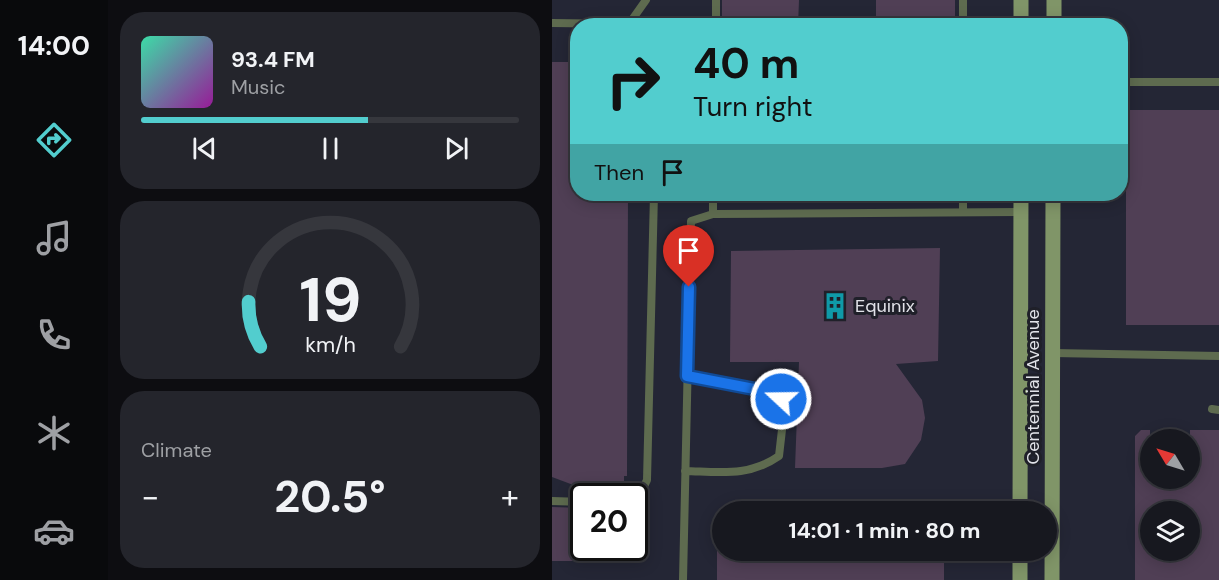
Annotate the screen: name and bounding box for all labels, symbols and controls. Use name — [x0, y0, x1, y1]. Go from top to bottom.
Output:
text: 14:00 — [18, 28, 90, 63]
text: 40 m — [693, 36, 799, 91]
icon: right — [594, 42, 672, 120]
text: 93.4 FM — [231, 45, 315, 74]
text: Music — [231, 74, 286, 100]
text: Turn right — [693, 89, 813, 124]
icon: directions — [33, 119, 75, 161]
icon: previous — [188, 132, 221, 165]
icon: pause — [314, 132, 347, 165]
icon: next — [440, 132, 473, 165]
icon: arrive — [656, 156, 689, 189]
text: Then — [594, 158, 644, 187]
icon: music — [33, 217, 75, 259]
pin — [663, 225, 714, 287]
icon: arrive — [672, 234, 705, 267]
text: 19 — [299, 259, 361, 340]
building icon: Equinix — [820, 291, 850, 321]
place label: Equinix — [855, 294, 915, 318]
street label: Centennial Avenue — [1021, 309, 1045, 465]
icon: phone — [33, 314, 75, 356]
text: km/h — [305, 331, 355, 359]
position arrow — [749, 367, 813, 431]
icon: climate — [33, 412, 75, 454]
north arrow — [1140, 429, 1200, 489]
map controls — [1140, 429, 1200, 561]
text: Climate — [141, 437, 212, 463]
text: 20.5° — [274, 467, 386, 526]
text: − — [141, 475, 159, 518]
text: + — [501, 475, 519, 518]
speed limit sign: 20 — [570, 483, 648, 561]
button: layers — [1140, 501, 1200, 561]
icon: car — [33, 510, 75, 552]
text: 14:01 · 1 min · 80 m — [789, 516, 980, 545]

